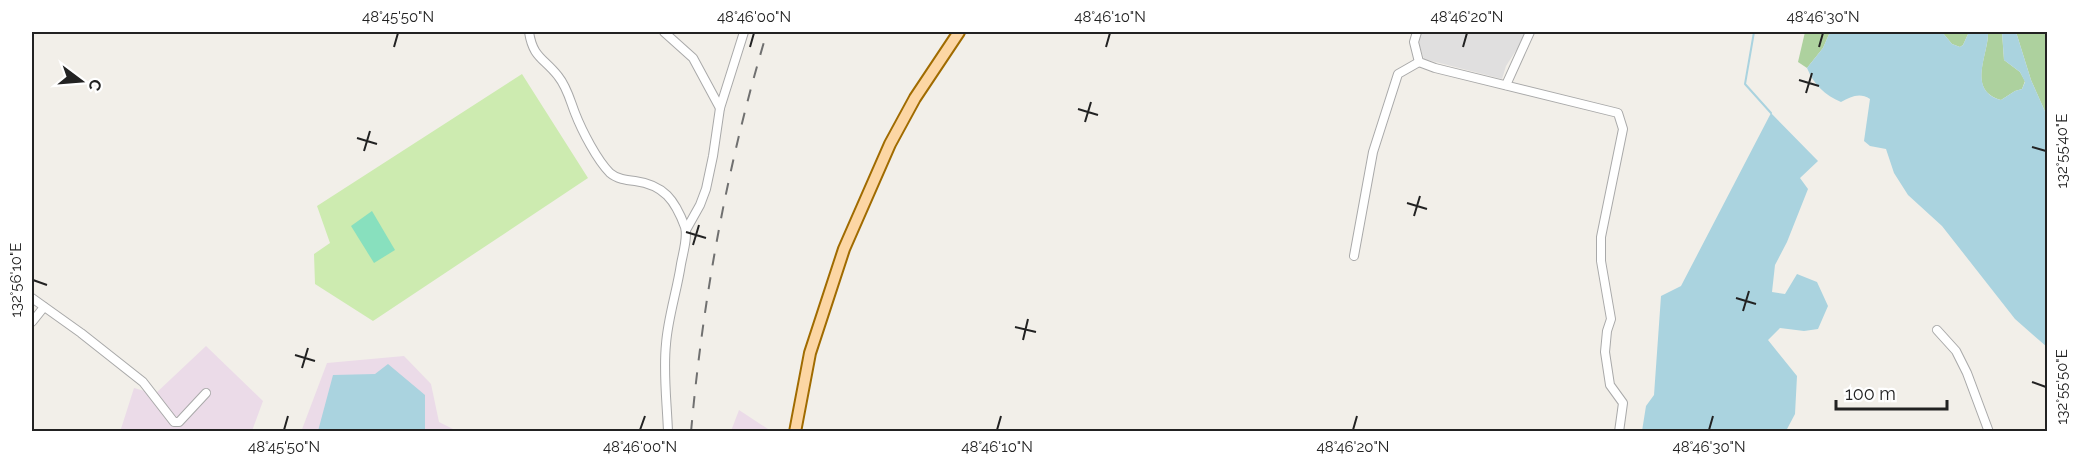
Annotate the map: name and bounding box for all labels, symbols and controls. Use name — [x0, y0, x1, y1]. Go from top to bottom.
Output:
text: 48°45'50"N — [362, 8, 434, 26]
text: 48°46'00"N — [717, 8, 791, 26]
text: 48°46'10"N — [1074, 8, 1146, 26]
text: 48°46'20"N — [1431, 8, 1503, 26]
text: 48°46'30"N — [1787, 8, 1859, 26]
north arrow — [51, 51, 111, 111]
text: С — [84, 77, 106, 93]
text: 132°55'40"E — [2053, 114, 2071, 188]
text: 132°56'10"E — [7, 243, 25, 317]
text: 132°55'50"E — [2053, 349, 2071, 425]
scale bar — [1836, 373, 1947, 411]
text: 100 m — [1845, 383, 1896, 404]
text: 48°45'50"N — [248, 438, 320, 456]
text: 48°46'00"N — [603, 438, 677, 456]
text: 48°46'10"N — [961, 438, 1033, 456]
text: 48°46'20"N — [1317, 438, 1389, 456]
text: 48°46'30"N — [1673, 438, 1745, 456]

